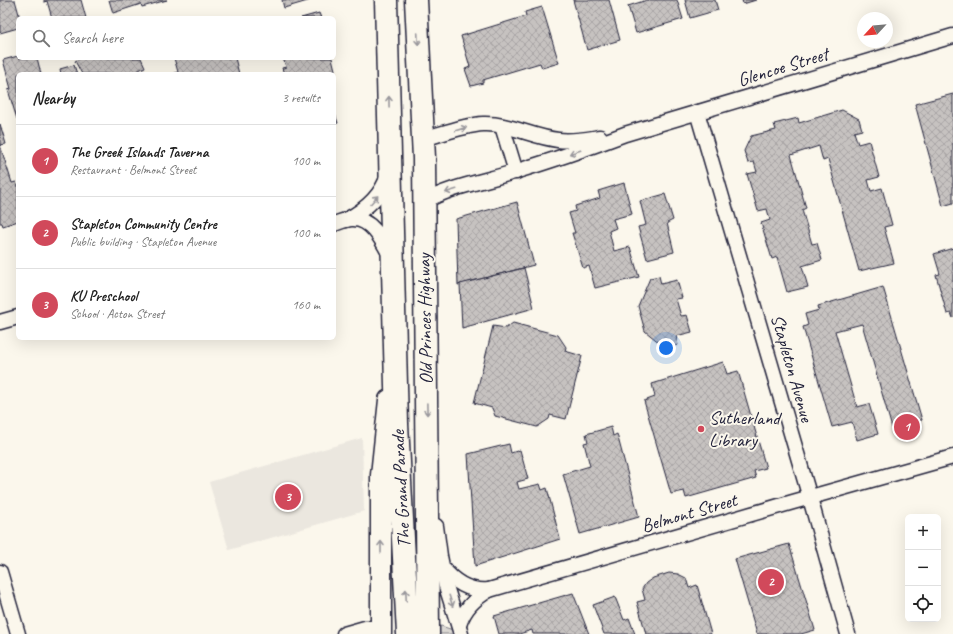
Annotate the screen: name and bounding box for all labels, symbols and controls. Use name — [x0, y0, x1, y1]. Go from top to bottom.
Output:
north arrow — [857, 12, 893, 48]
search box — [16, 16, 336, 60]
icon: search — [30, 27, 52, 49]
text: Search here — [62, 29, 123, 48]
one-way arrow — [414, 32, 422, 45]
street label: Glencoe Street — [735, 41, 834, 92]
text: Nearby — [32, 88, 75, 109]
text: 3 results — [282, 90, 320, 106]
one-way arrow — [385, 96, 393, 109]
one-way arrow — [454, 125, 467, 132]
text: The Greek Islands Taverna — [70, 143, 208, 162]
one-way arrow — [569, 149, 581, 157]
text: 1 — [42, 153, 48, 169]
text: 100 m — [292, 153, 320, 169]
text: Restaurant · Belmont Street — [70, 162, 196, 178]
one-way arrow — [444, 188, 457, 195]
one-way arrow — [369, 194, 378, 205]
text: Stapleton Community Centre — [70, 215, 217, 234]
text: 2 — [42, 225, 48, 241]
text: 100 m — [292, 225, 320, 241]
text: Public building · Stapleton Avenue — [70, 234, 216, 250]
street label: Old Princes Highway — [412, 252, 438, 385]
text: KU Preschool — [70, 287, 137, 306]
text: 3 — [42, 297, 48, 313]
text: 160 m — [292, 297, 320, 313]
text: School · Acton Street — [70, 306, 164, 322]
street label: Stapleton Avenue — [765, 311, 819, 426]
your location — [656, 338, 676, 358]
one-way arrow — [423, 402, 430, 415]
place label: Sutherland Library — [709, 406, 782, 452]
pin: 1 — [894, 412, 920, 442]
marker: Sutherland Library — [696, 424, 706, 434]
street label: The Grand Parade — [386, 428, 416, 549]
pin: 3 — [275, 482, 301, 512]
street label: Belmont Street — [638, 487, 741, 538]
map controls — [905, 514, 941, 622]
button: + — [905, 514, 941, 550]
one-way arrow — [377, 541, 385, 554]
button: − — [905, 550, 941, 586]
pin: 2 — [758, 567, 784, 597]
button: locate — [905, 586, 941, 622]
one-way arrow — [403, 589, 410, 602]
one-way arrow — [448, 594, 455, 607]

